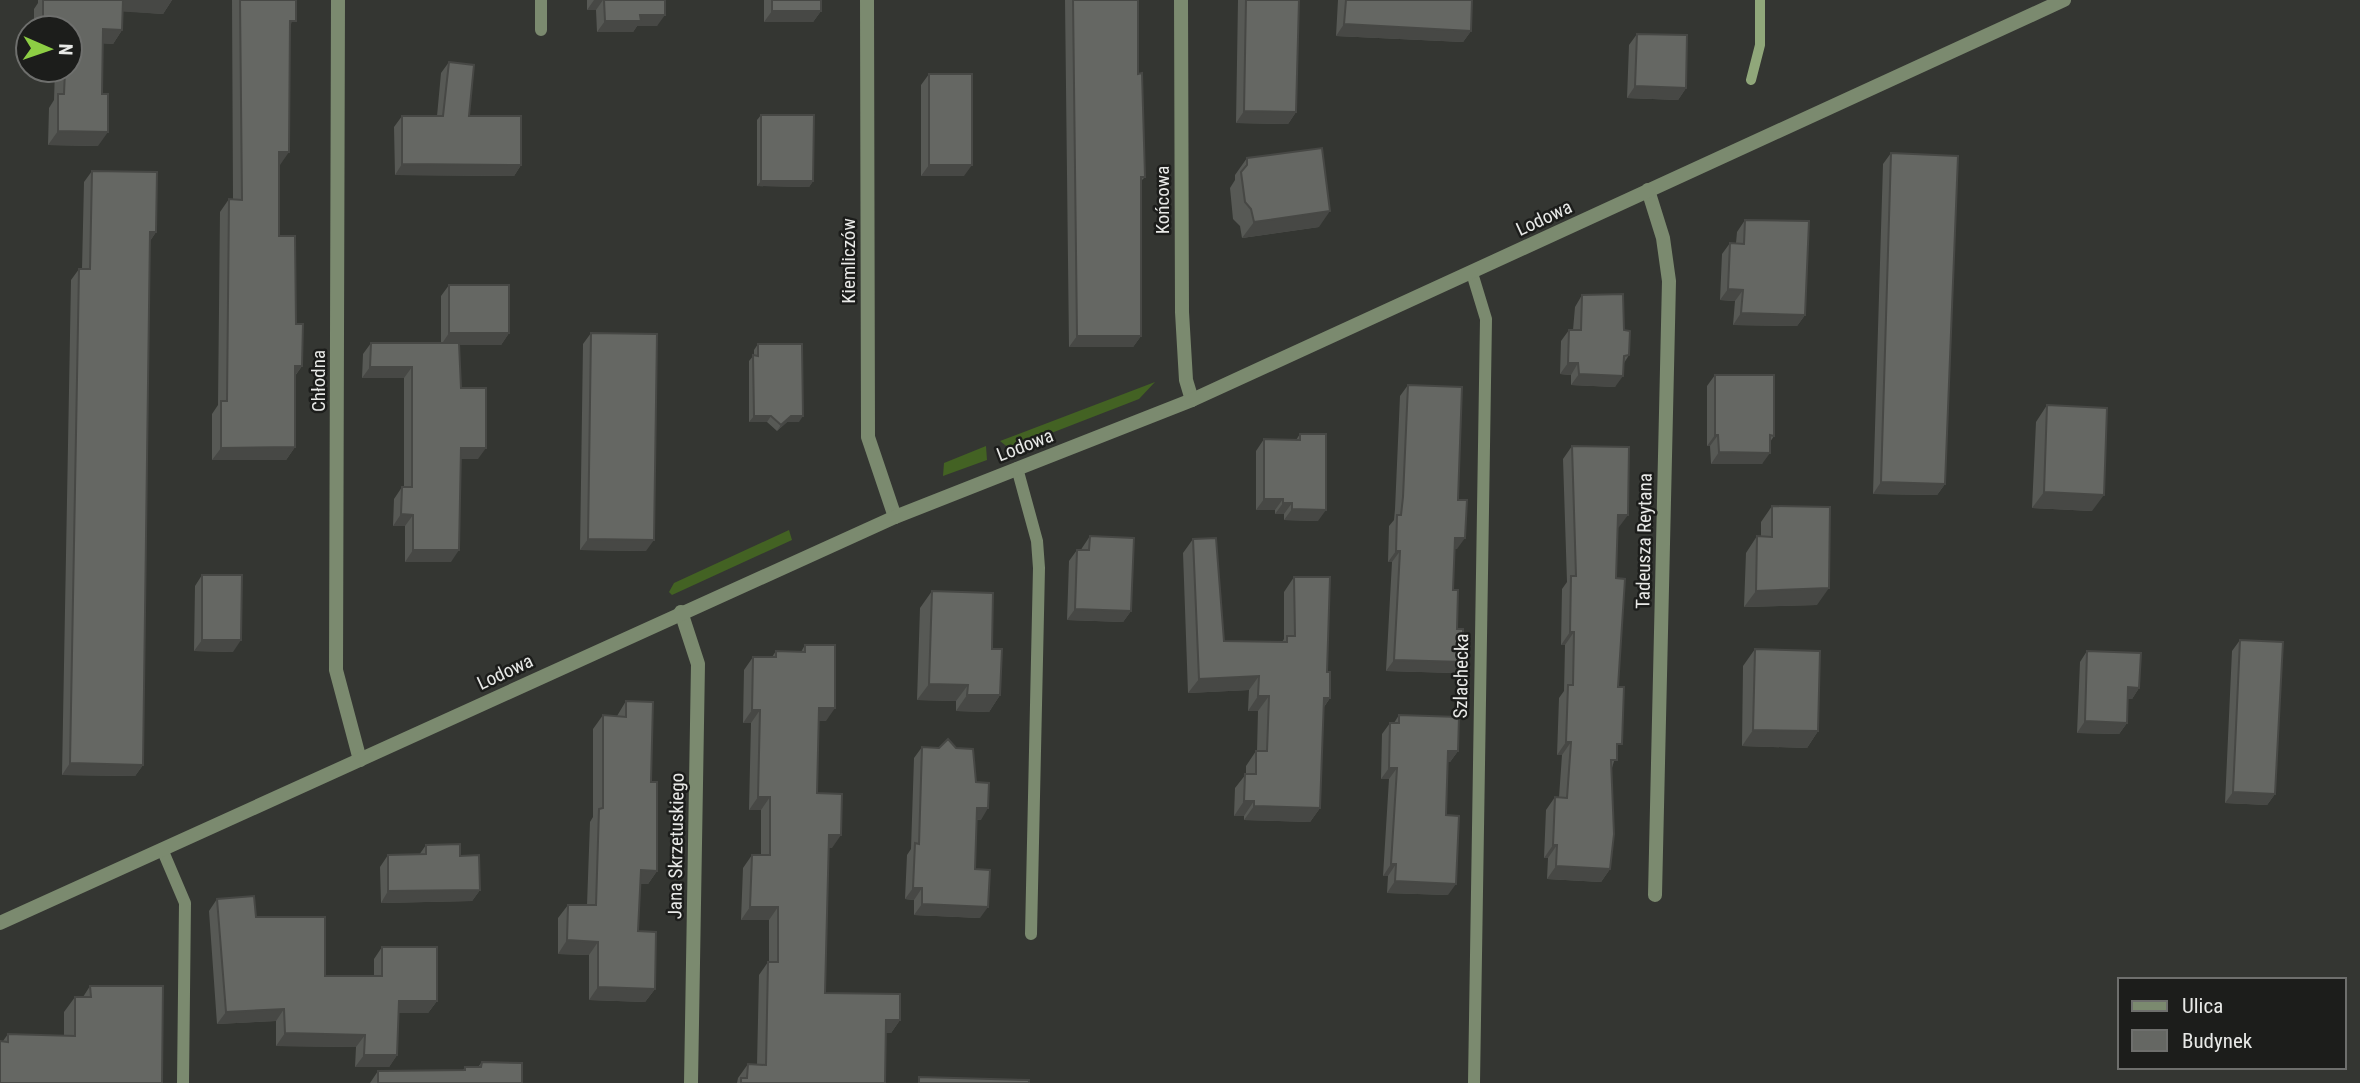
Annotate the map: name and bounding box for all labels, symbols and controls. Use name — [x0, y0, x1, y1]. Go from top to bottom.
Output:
north arrow — [14, 14, 84, 84]
text: N — [54, 43, 77, 56]
street label: Końcowa — [1151, 166, 1174, 234]
street label: Lodowa — [1512, 195, 1576, 241]
street label: Kiemliczów — [837, 218, 860, 304]
street label: Chłodna — [307, 350, 330, 412]
street label: Lodowa — [993, 424, 1057, 466]
street label: Tadeusza Reytana — [1631, 473, 1657, 609]
street label: Szlachecka — [1449, 633, 1473, 719]
street label: Lodowa — [473, 649, 537, 695]
street label: Jana Skrzetuskiego — [663, 773, 689, 919]
legend — [2118, 978, 2346, 1069]
text: Ulica — [2182, 994, 2223, 1018]
text: Budynek — [2182, 1029, 2253, 1053]

